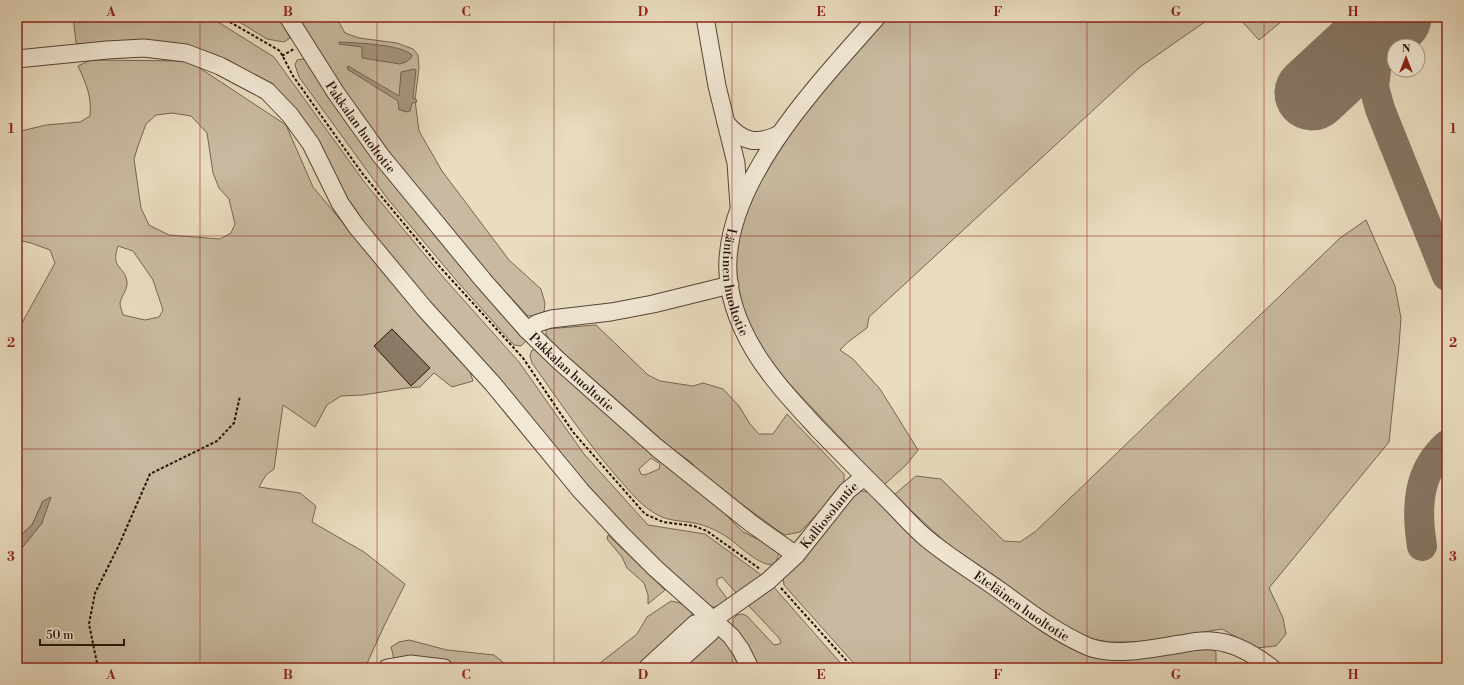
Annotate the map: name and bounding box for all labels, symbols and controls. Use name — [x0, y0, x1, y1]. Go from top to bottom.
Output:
text: A — [105, 4, 116, 20]
text: B — [283, 4, 293, 20]
text: C — [461, 4, 471, 20]
text: D — [638, 4, 648, 20]
text: E — [816, 4, 826, 20]
text: F — [993, 4, 1003, 20]
text: G — [1171, 4, 1182, 20]
text: H — [1348, 4, 1359, 20]
north arrow — [1386, 38, 1426, 78]
text: N — [1402, 42, 1411, 56]
street label: Pakkalan huoltotie — [322, 78, 399, 177]
text: 1 — [8, 121, 15, 137]
text: 1 — [1450, 121, 1457, 137]
street label: Läntinen huoltotie — [719, 226, 752, 339]
street label: Pakkalan huoltotie — [526, 330, 618, 416]
text: 2 — [7, 335, 15, 351]
text: 2 — [1449, 335, 1457, 351]
street label: Kalliosolantie — [797, 478, 862, 552]
text: 3 — [7, 549, 15, 565]
text: 3 — [1449, 549, 1457, 565]
street label: Eteläinen huoltotie — [970, 568, 1073, 645]
scale bar — [40, 621, 124, 647]
text: 50 m — [46, 628, 74, 643]
text: A — [105, 667, 116, 683]
text: B — [283, 667, 293, 683]
text: C — [461, 667, 471, 683]
text: D — [638, 667, 648, 683]
text: E — [816, 667, 826, 683]
text: F — [993, 667, 1003, 683]
text: G — [1171, 667, 1182, 683]
text: H — [1348, 667, 1359, 683]

